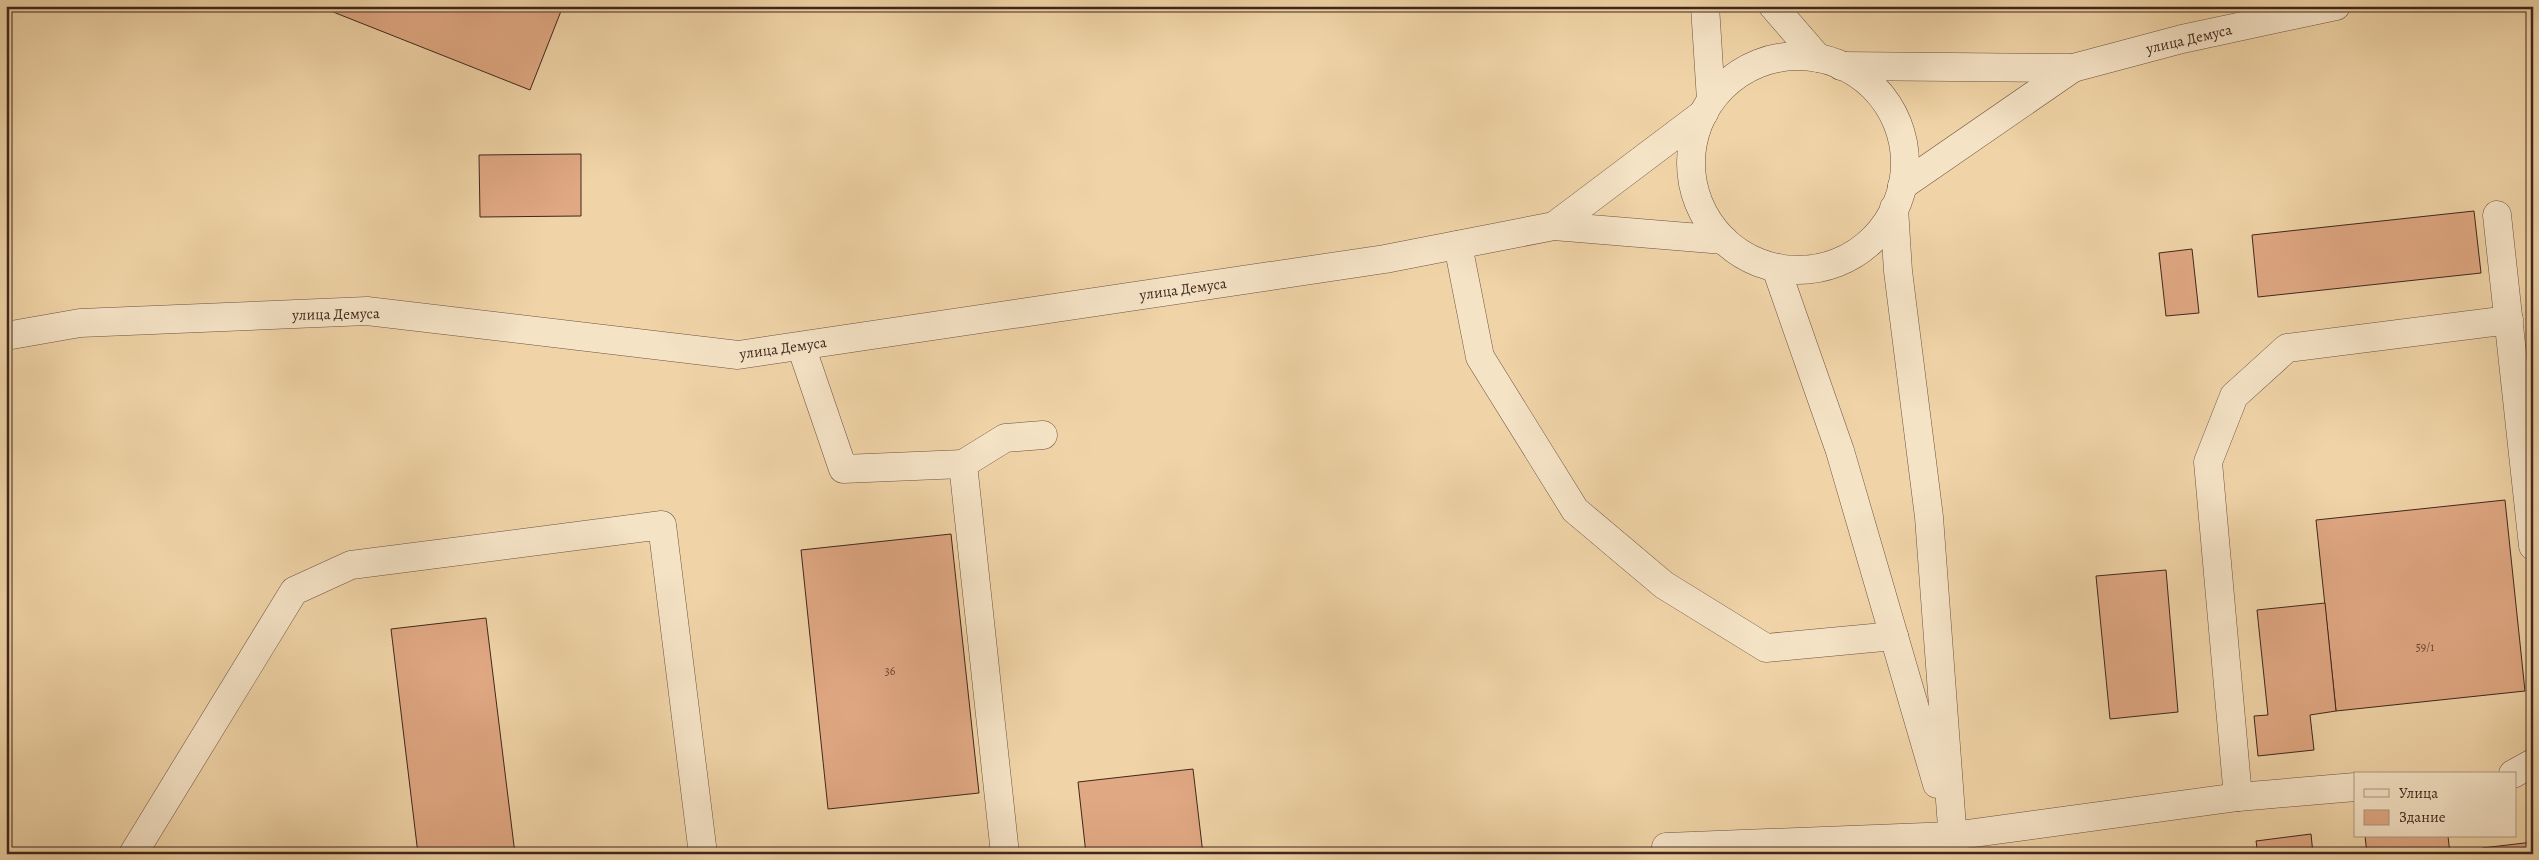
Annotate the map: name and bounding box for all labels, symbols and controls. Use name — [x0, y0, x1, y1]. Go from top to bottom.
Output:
street label: улица Демуса — [2143, 19, 2234, 59]
street label: улица Демуса — [1137, 273, 1228, 305]
street label: улица Демуса — [291, 303, 380, 325]
street label: улица Демуса — [737, 332, 828, 364]
house number: 59/1 — [2416, 639, 2434, 655]
house number: 36 — [885, 663, 896, 679]
legend — [2354, 772, 2516, 838]
text: Улица — [2399, 783, 2438, 803]
text: Здание — [2399, 807, 2446, 827]

